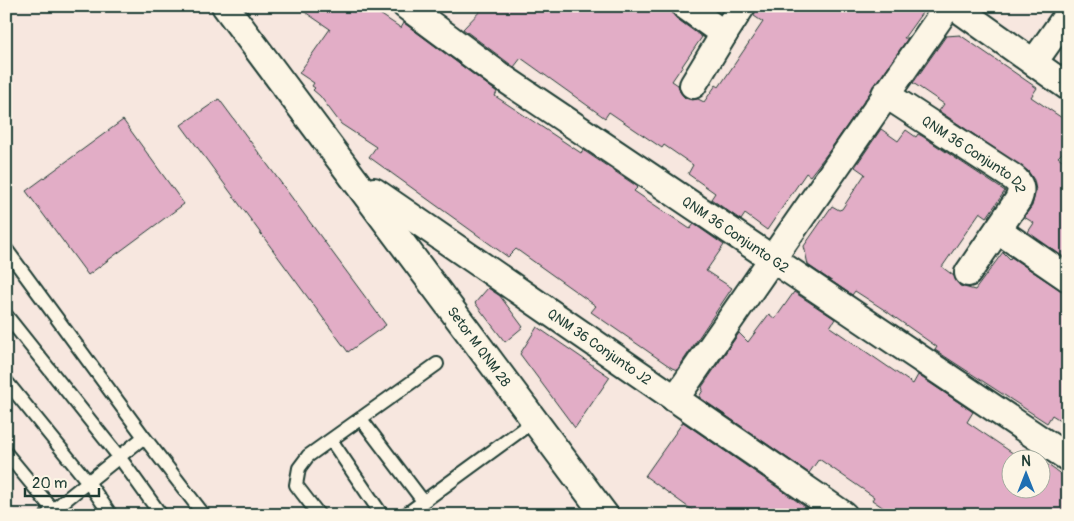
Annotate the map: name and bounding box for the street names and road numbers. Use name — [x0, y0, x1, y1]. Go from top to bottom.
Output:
street label: QNM 36 Conjunto D2 — [919, 112, 1029, 194]
street label: QNM 36 Conjunto G2 — [679, 192, 792, 276]
street label: Setor M QNM 28 — [444, 303, 515, 390]
street label: QNM 36 Conjunto J2 — [544, 305, 655, 388]

